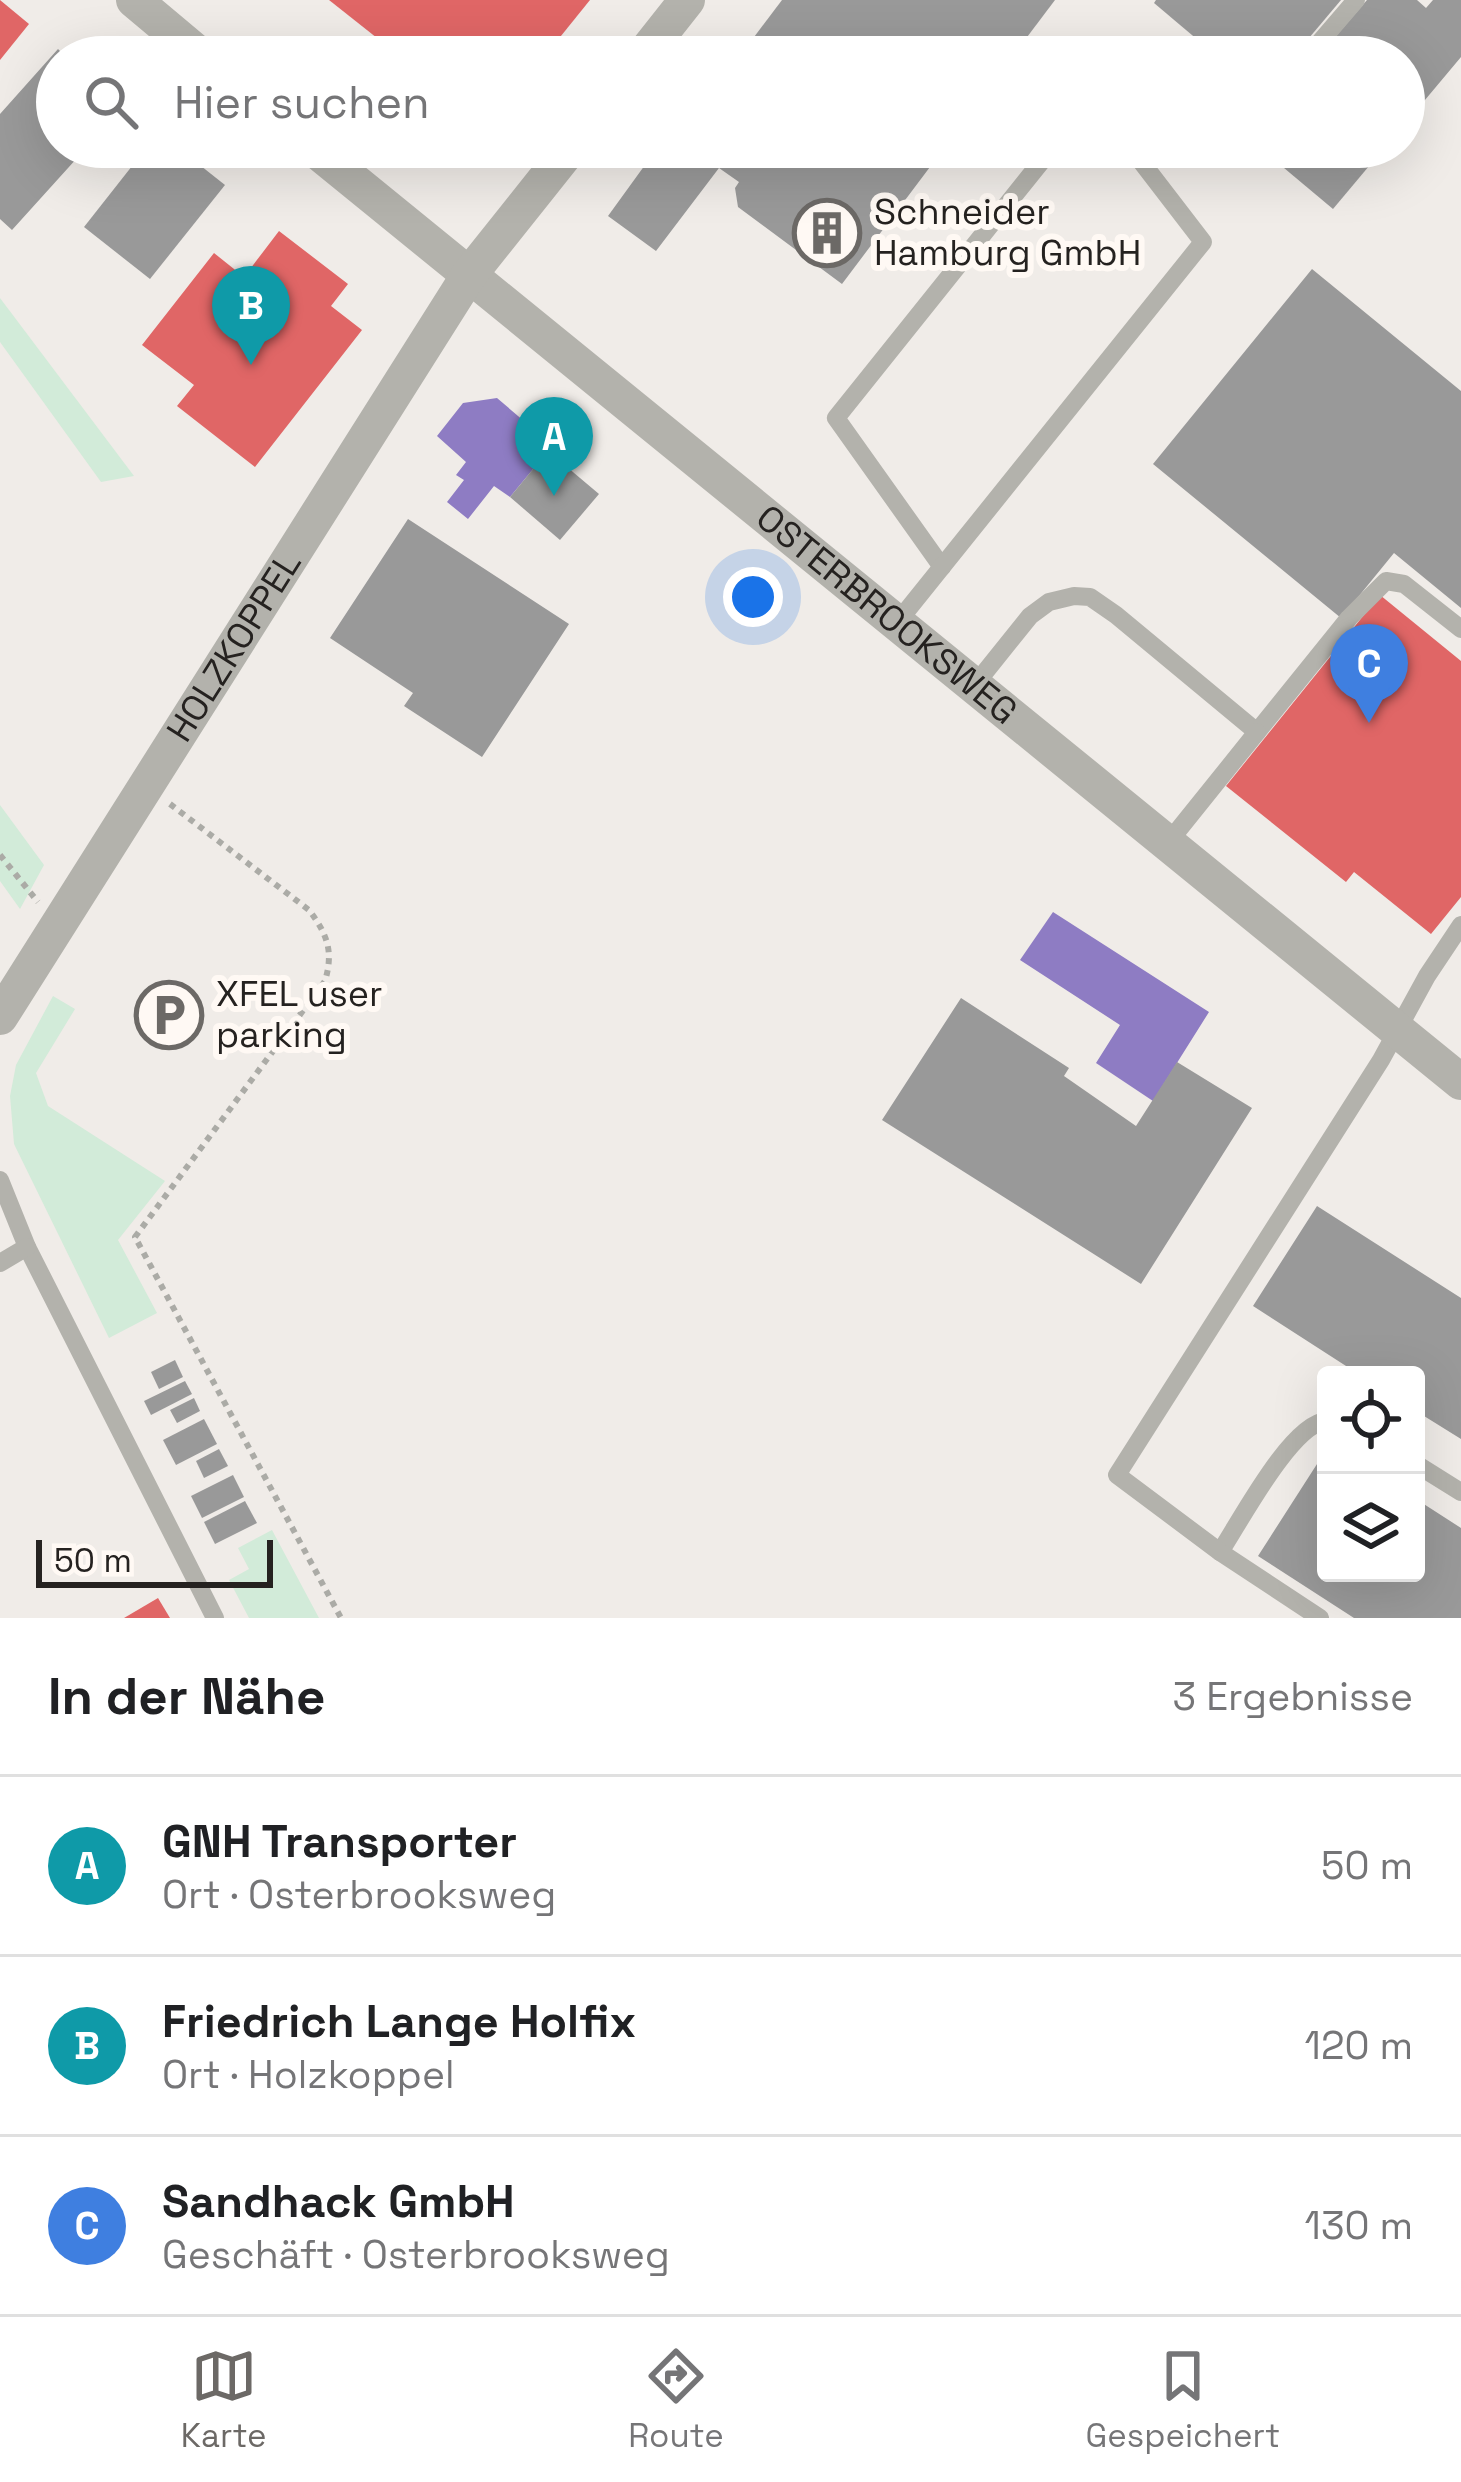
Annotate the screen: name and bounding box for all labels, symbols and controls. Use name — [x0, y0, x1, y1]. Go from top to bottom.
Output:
search box — [36, 36, 1425, 168]
icon: search — [78, 69, 144, 135]
text: Hier suchen — [174, 74, 430, 131]
place label: Schneider Hamburg GmbH — [874, 189, 1141, 276]
building icon: Schneider Hamburg GmbH — [792, 198, 862, 268]
pin: B — [212, 266, 290, 365]
pin: A — [515, 397, 593, 496]
street label: OSTERBROOKSWEG — [747, 495, 1027, 735]
street label: HOLZKOPPEL — [157, 543, 311, 750]
your location — [723, 567, 783, 627]
pin: C — [1330, 624, 1408, 723]
place label: XFEL user parking — [216, 971, 383, 1058]
parking icon: XFEL user parking — [134, 980, 204, 1050]
map controls — [1317, 1366, 1425, 1582]
button: locate — [1317, 1366, 1425, 1474]
button: layers — [1317, 1474, 1425, 1582]
scale bar — [36, 1534, 273, 1587]
text: 50 m — [54, 1540, 132, 1582]
text: In der Nähe — [48, 1664, 325, 1729]
text: 3 Ergebnisse — [1173, 1672, 1413, 1721]
text: GNH Transporter — [162, 1813, 517, 1870]
text: A — [75, 1841, 99, 1890]
text: 50 m — [1321, 1841, 1413, 1890]
text: Ort · Osterbrooksweg — [162, 1870, 556, 1919]
text: Friedrich Lange Holfix — [162, 1993, 636, 2050]
text: B — [74, 2021, 100, 2070]
text: 120 m — [1305, 2021, 1413, 2070]
text: Ort · Holzkoppel — [162, 2050, 455, 2099]
text: Sandhack GmbH — [162, 2173, 515, 2230]
text: C — [74, 2201, 100, 2250]
text: 130 m — [1305, 2201, 1413, 2250]
text: Geschäft · Osterbrooksweg — [162, 2230, 670, 2279]
tab: Karte — [181, 2343, 267, 2457]
tab: Route — [628, 2343, 724, 2457]
tab: Gespeichert — [1085, 2343, 1280, 2457]

